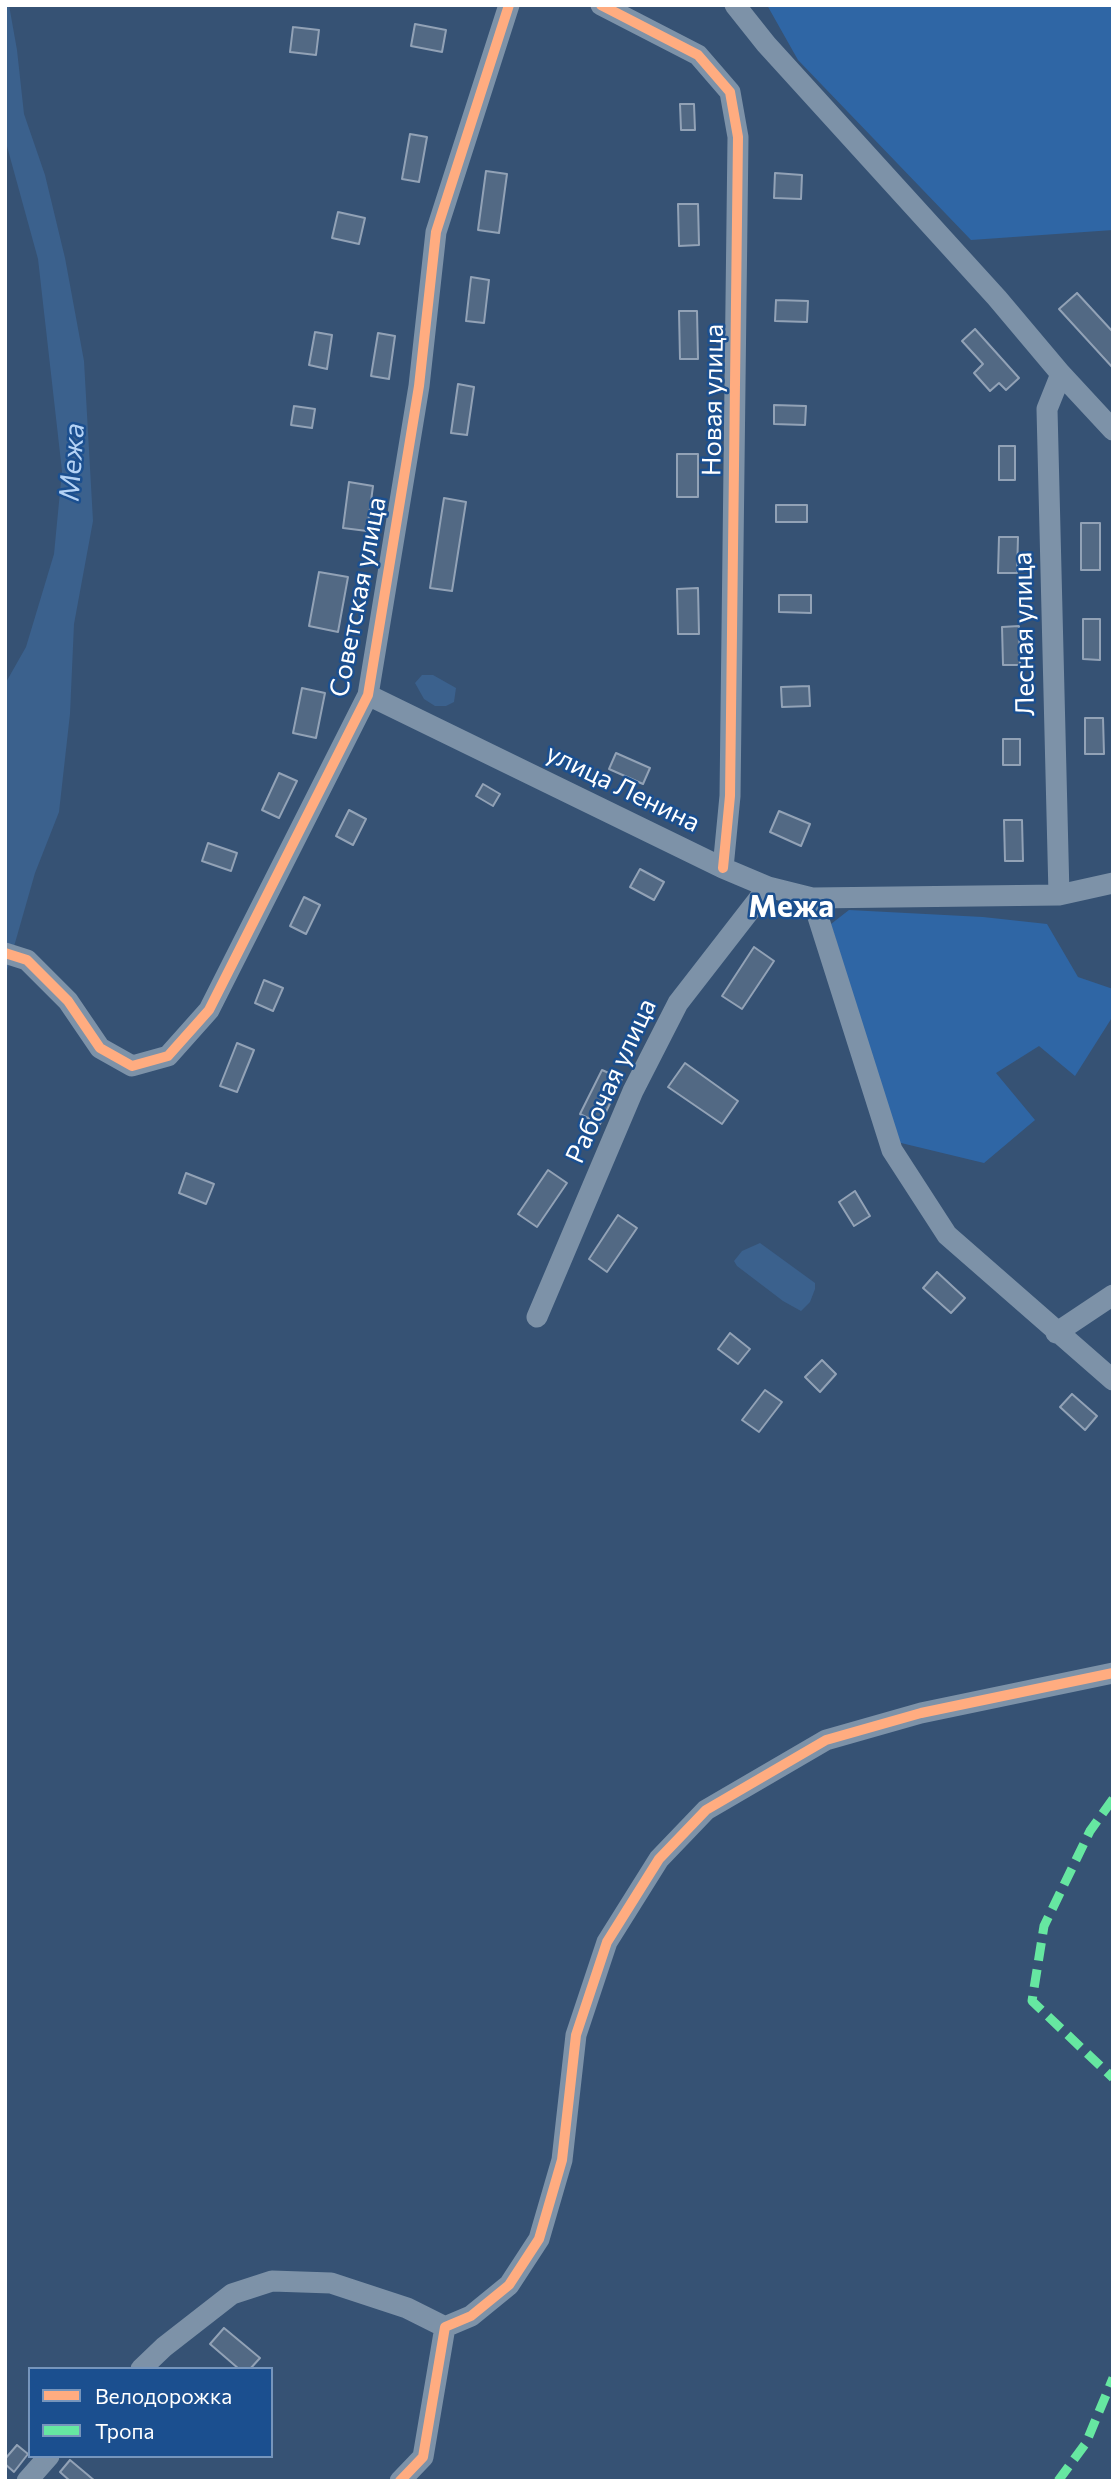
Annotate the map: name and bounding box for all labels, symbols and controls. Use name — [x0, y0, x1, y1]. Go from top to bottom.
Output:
street label: Новая улица — [696, 324, 730, 476]
water label: Межа — [53, 422, 91, 502]
street label: Советская улица — [323, 494, 393, 700]
street label: Лесная улица — [1007, 552, 1041, 716]
street label: улица Ленина — [541, 737, 705, 839]
district label: Межа — [748, 889, 834, 925]
street label: Рабочая улица — [559, 994, 663, 1168]
legend — [28, 2367, 273, 2458]
text: Велодорожка — [95, 2383, 232, 2408]
text: Тропа — [95, 2418, 154, 2443]

